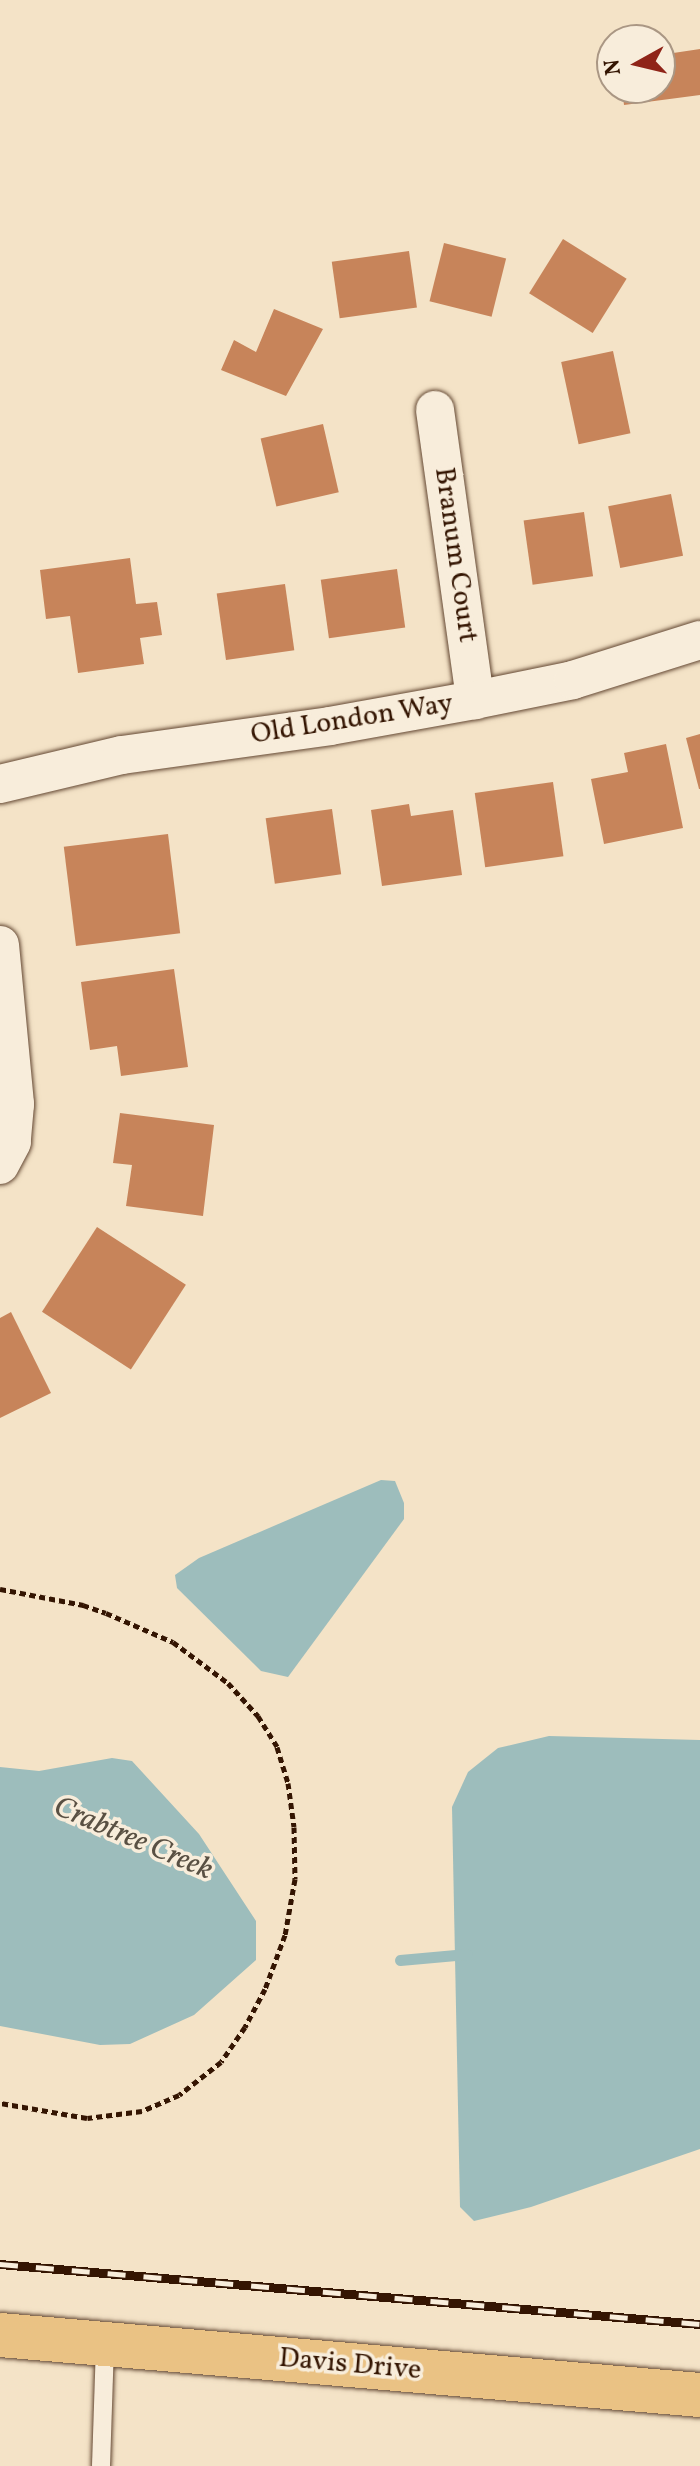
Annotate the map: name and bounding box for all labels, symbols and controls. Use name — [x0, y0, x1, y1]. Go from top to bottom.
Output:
north arrow — [596, 24, 676, 104]
text: N — [597, 57, 630, 77]
street label: Branum Court — [426, 465, 484, 645]
street label: Old London Way — [248, 687, 456, 753]
water label: Crabtree Creek — [48, 1789, 218, 1889]
street label: Davis Drive — [277, 2342, 423, 2388]

